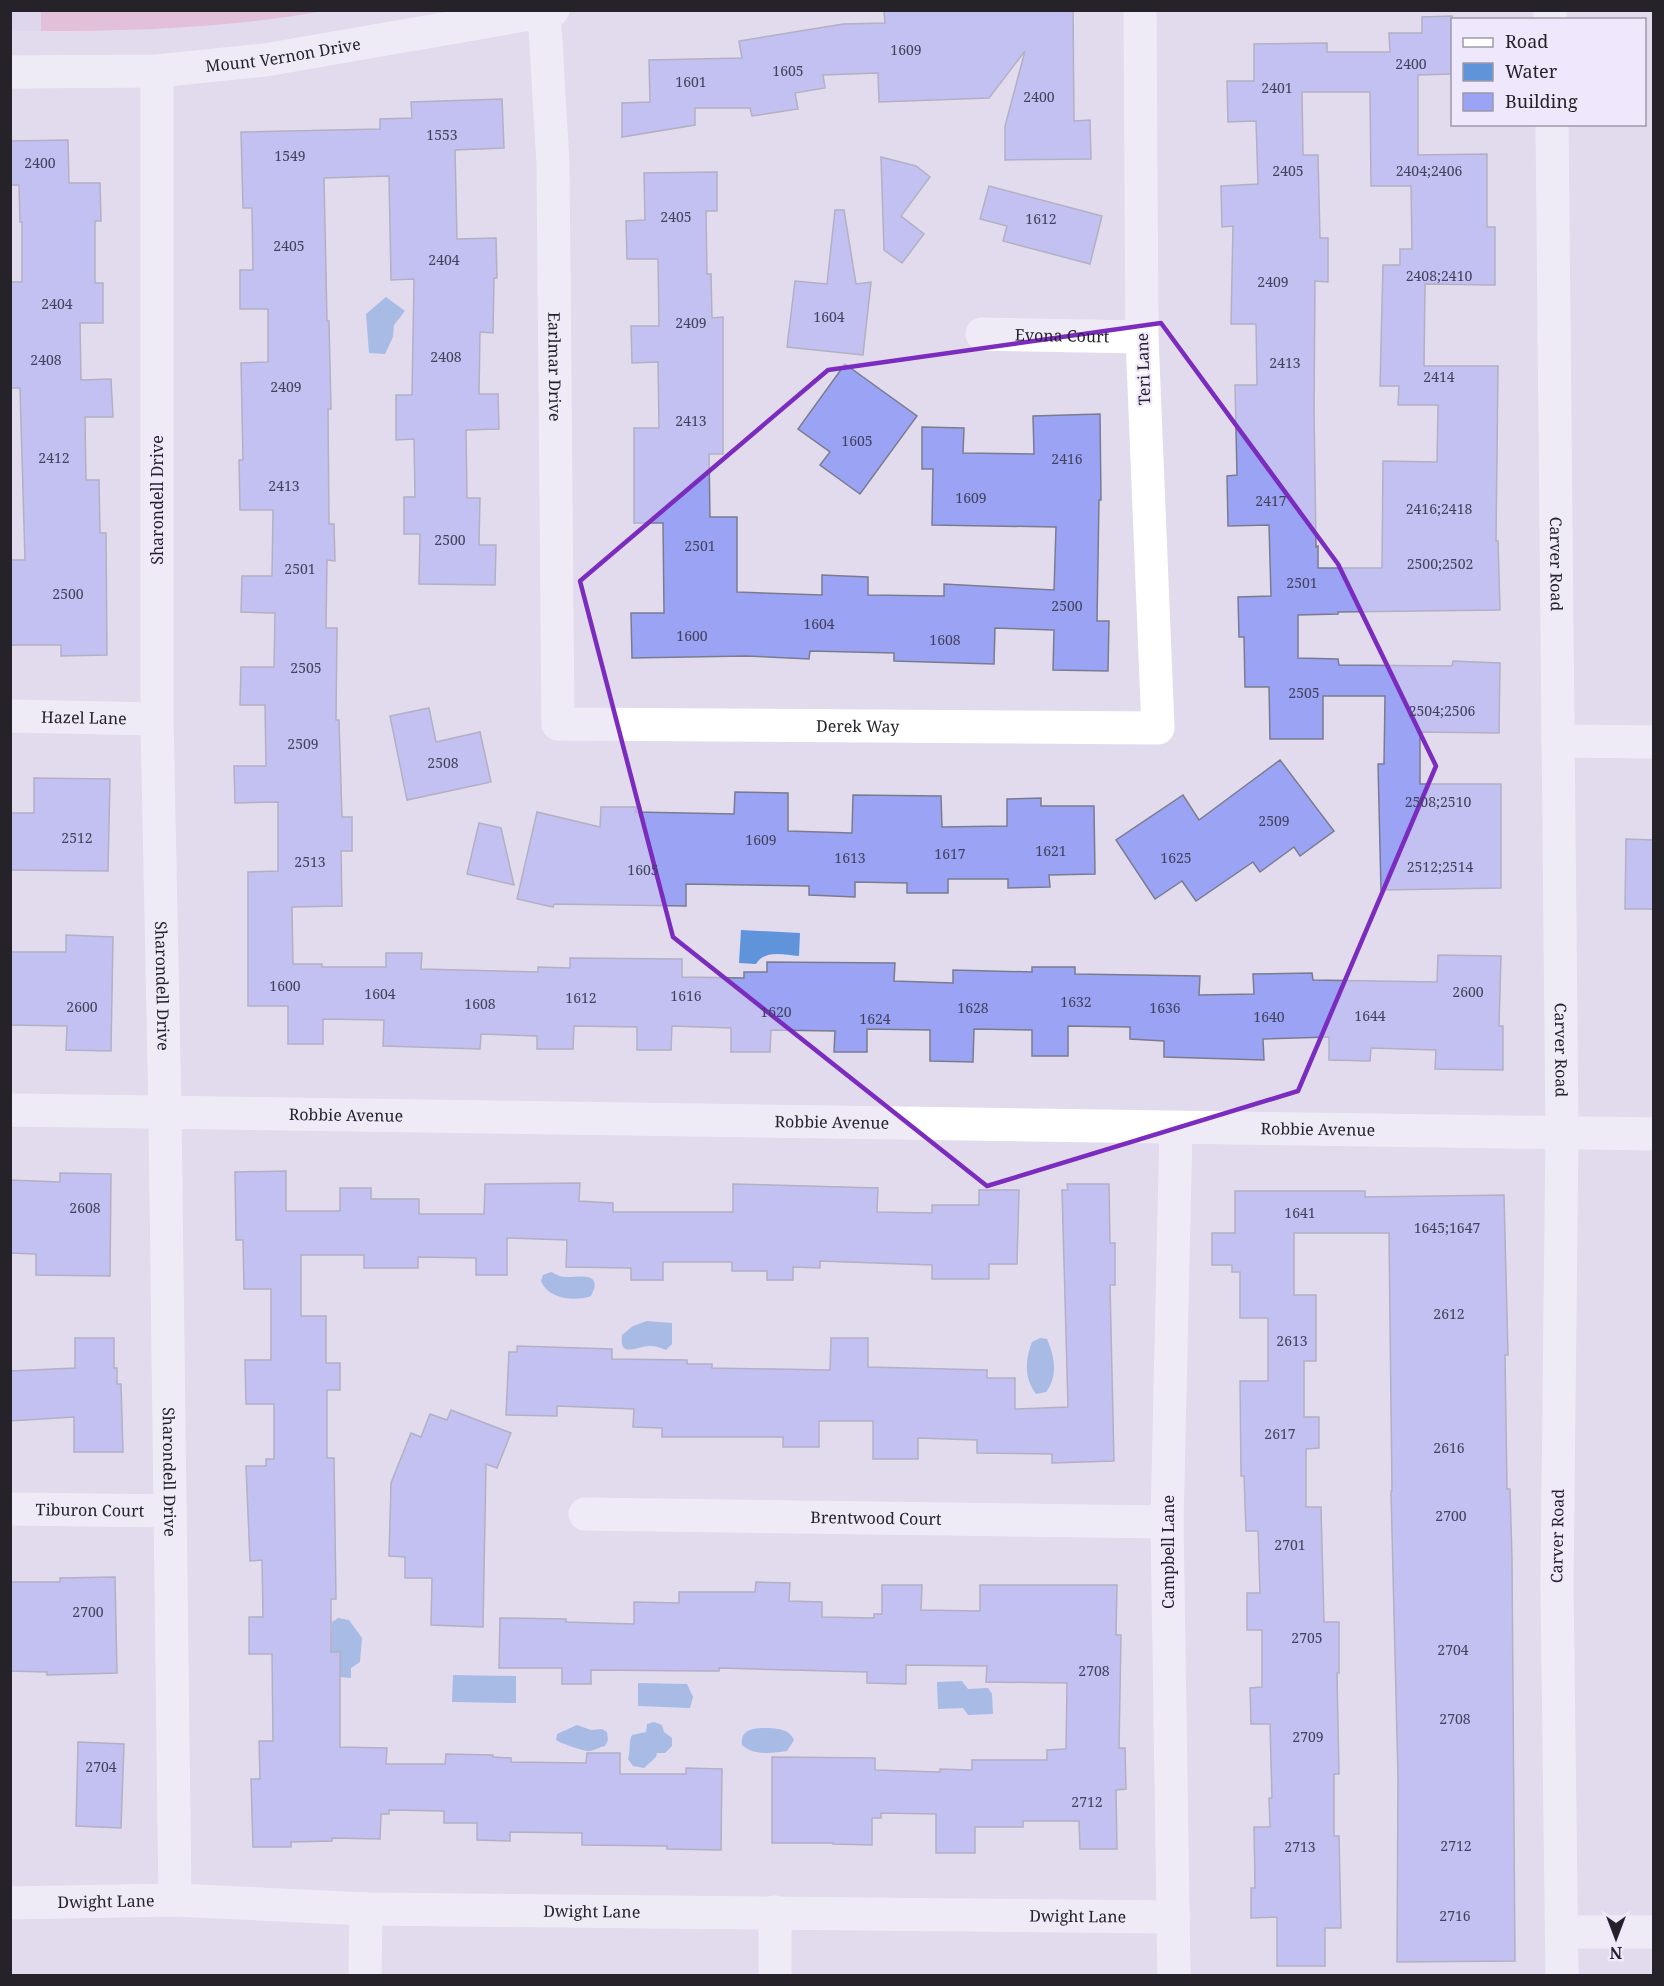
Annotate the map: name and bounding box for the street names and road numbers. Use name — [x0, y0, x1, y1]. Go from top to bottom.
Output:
street label: Mount Vernon Drive — [204, 33, 362, 77]
street label: Earlmar Drive — [543, 312, 566, 422]
street label: Evona Court — [1015, 324, 1110, 347]
street label: Teri Lane — [1131, 333, 1155, 405]
street label: Sharondell Drive — [146, 435, 168, 565]
street label: Carver Road — [1545, 517, 1568, 612]
street label: Hazel Lane — [41, 706, 127, 729]
street label: Derek Way — [816, 715, 900, 737]
street label: Sharondell Drive — [150, 921, 175, 1051]
street label: Carver Road — [1550, 1003, 1573, 1097]
street label: Robbie Avenue — [289, 1103, 403, 1127]
street label: Robbie Avenue — [775, 1110, 889, 1134]
street label: Robbie Avenue — [1260, 1117, 1375, 1141]
street label: Sharondell Drive — [158, 1407, 181, 1537]
street label: Carver Road — [1545, 1488, 1569, 1583]
street label: Campbell Lane — [1157, 1495, 1179, 1609]
street label: Tiburon Court — [36, 1498, 145, 1522]
street label: Brentwood Court — [810, 1506, 942, 1530]
street label: Dwight Lane — [57, 1889, 155, 1913]
street label: Dwight Lane — [543, 1900, 640, 1923]
street label: Dwight Lane — [1029, 1905, 1126, 1928]

